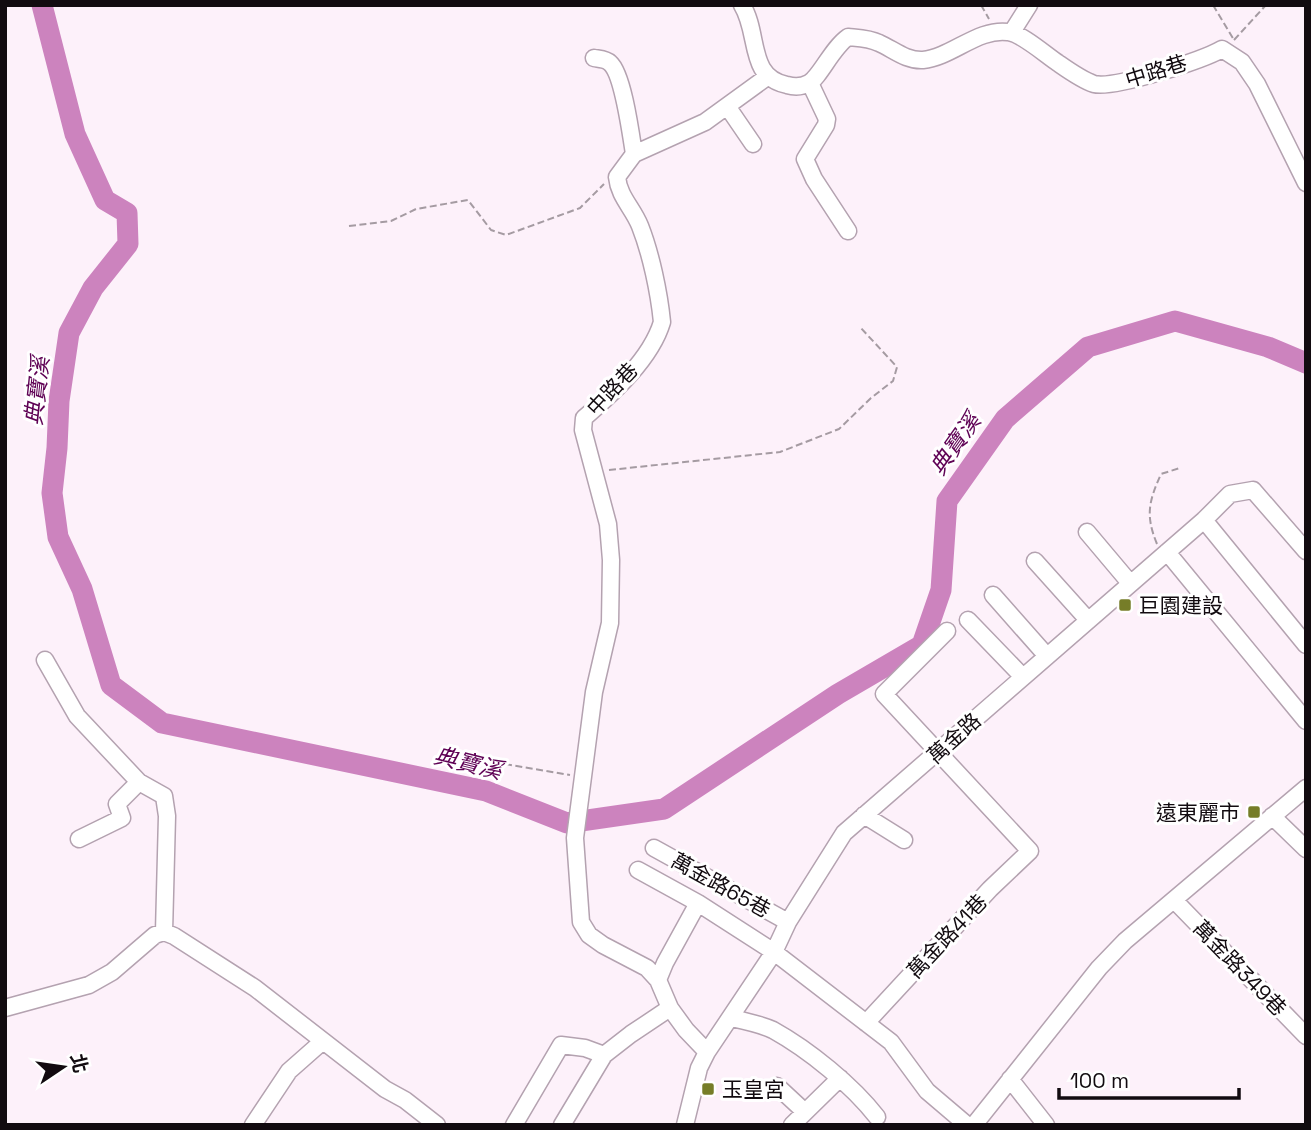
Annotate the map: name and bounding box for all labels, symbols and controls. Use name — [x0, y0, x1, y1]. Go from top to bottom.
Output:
street label: 中路巷 — [1122, 49, 1190, 93]
water label: 典寶溪 — [18, 352, 56, 427]
street label: 中路巷 — [581, 357, 643, 421]
water label: 典寶溪 — [923, 405, 989, 481]
place label: 巨園建設 — [1139, 592, 1223, 619]
marker: 巨園建設 — [1117, 597, 1133, 613]
street label: 萬金路 — [922, 707, 986, 769]
water label: 典寶溪 — [431, 740, 508, 787]
place label: 遠東麗市 — [1156, 799, 1240, 826]
marker: 遠東麗市 — [1246, 804, 1262, 820]
street label: 萬金路65巷 — [667, 847, 775, 923]
street label: 萬金路41巷 — [901, 888, 993, 984]
street label: 萬金路349巷 — [1188, 915, 1292, 1021]
north arrow — [28, 1032, 98, 1102]
text: 北 — [65, 1051, 93, 1075]
scale bar — [1059, 1056, 1239, 1100]
text: 100 m — [1070, 1067, 1129, 1094]
place label: 玉皇宮 — [722, 1076, 785, 1103]
marker: 玉皇宮 — [700, 1081, 716, 1097]

